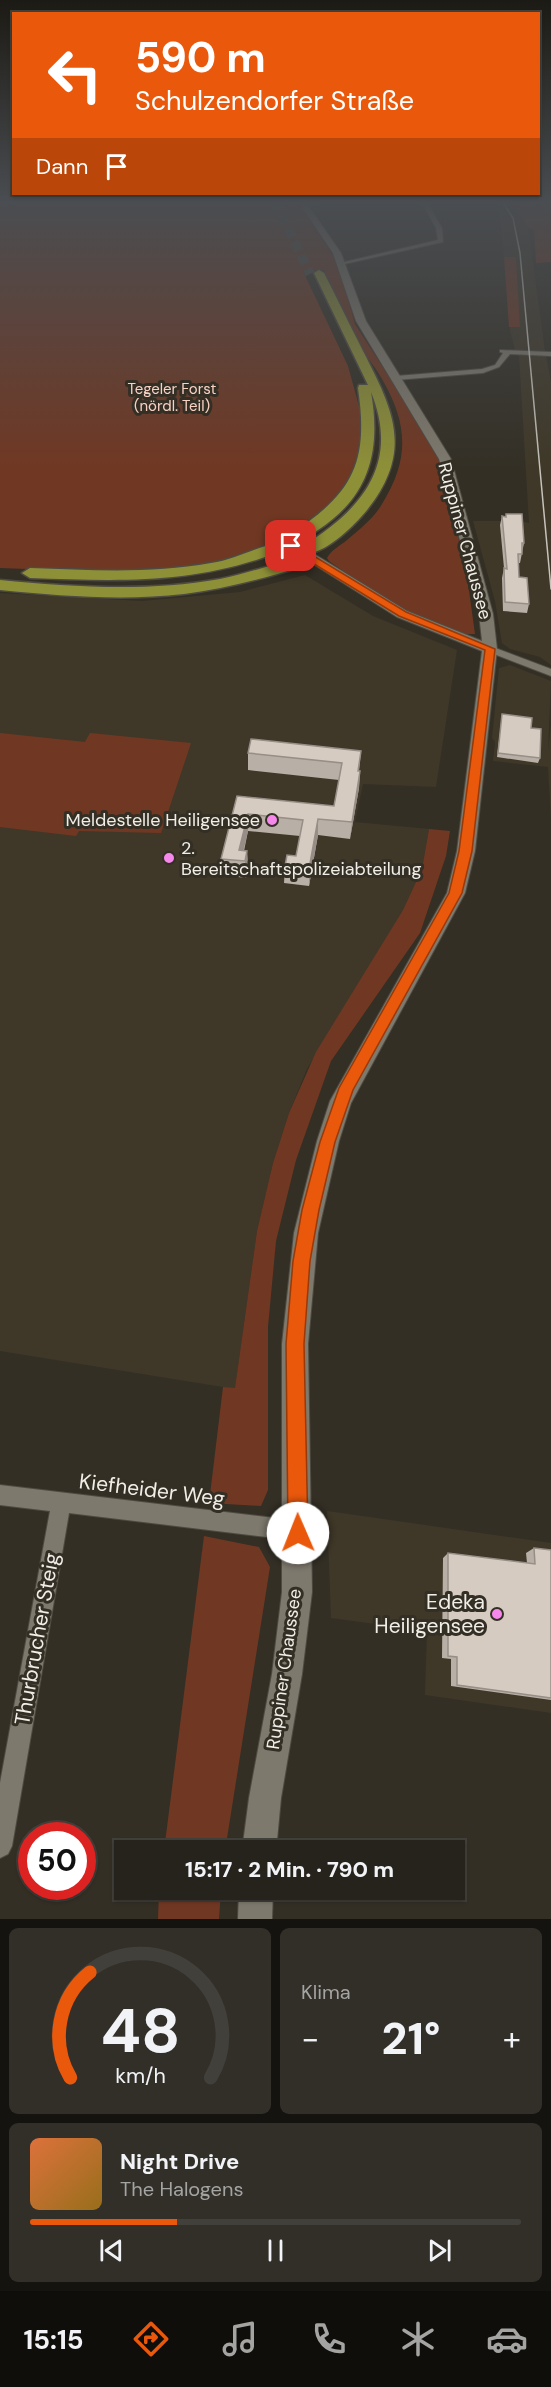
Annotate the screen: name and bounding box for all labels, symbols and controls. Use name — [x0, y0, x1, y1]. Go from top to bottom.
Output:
text: 590 m — [135, 30, 266, 85]
icon: left — [36, 36, 114, 114]
text: Schulzendorfer Straße — [135, 83, 414, 118]
icon: arrive — [100, 150, 133, 183]
text: Dann — [36, 152, 88, 181]
park label: Tegeler Forst (nördl. Teil) — [128, 379, 216, 416]
street label: Ruppiner Chaussee — [432, 460, 498, 622]
pin — [265, 520, 316, 571]
icon: arrive — [274, 529, 307, 562]
place label: Meldestelle Heiligensee — [66, 808, 260, 832]
marker: Meldestelle Heiligensee — [265, 813, 279, 827]
place label: 2. Bereitschaftspolizeiabteilung — [181, 836, 422, 881]
marker: 2. Bereitschaftspolizeiabteilung — [162, 851, 176, 865]
street label: Kiefheider Weg — [77, 1467, 227, 1513]
position arrow — [266, 1501, 330, 1565]
street label: Thurbrucher Steig — [8, 1550, 66, 1728]
street label: Ruppiner Chaussee — [261, 1587, 307, 1751]
place label: Edeka Heiligensee — [374, 1588, 485, 1640]
marker: Edeka Heiligensee — [490, 1607, 504, 1621]
speed limit sign: 50 — [18, 1822, 96, 1900]
text: 15:17 · 2 Min. · 790 m — [185, 1855, 394, 1884]
text: Klima — [301, 1979, 351, 2005]
text: 48 — [100, 1990, 180, 2071]
text: 21° — [381, 2009, 441, 2068]
text: − — [301, 2017, 319, 2060]
text: + — [503, 2017, 521, 2060]
text: km/h — [115, 2062, 165, 2090]
text: Night Drive — [120, 2147, 239, 2176]
text: The Halogens — [120, 2176, 243, 2202]
icon: previous — [95, 2234, 128, 2267]
icon: pause — [259, 2234, 292, 2267]
icon: next — [423, 2234, 456, 2267]
icon: directions — [130, 2318, 172, 2360]
icon: music — [219, 2318, 261, 2360]
icon: phone — [308, 2318, 350, 2360]
icon: climate — [397, 2318, 439, 2360]
icon: car — [486, 2318, 528, 2360]
text: 15:15 — [23, 2322, 84, 2357]

